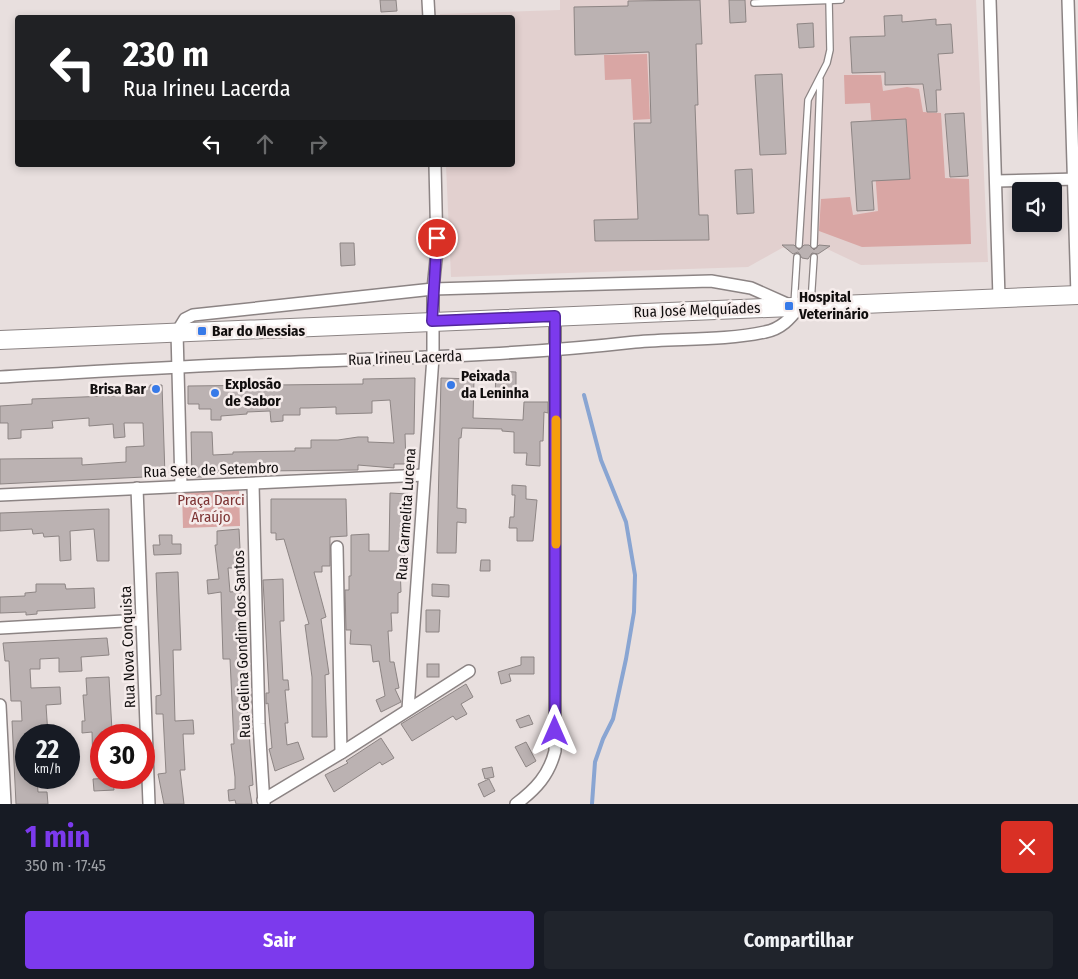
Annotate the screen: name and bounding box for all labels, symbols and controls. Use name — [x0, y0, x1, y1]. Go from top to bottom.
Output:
text: 230 m — [123, 33, 209, 75]
icon: left — [40, 35, 105, 100]
text: Rua Irineu Lacerda — [123, 75, 290, 102]
icon: left — [198, 130, 226, 158]
icon: ahead — [251, 130, 279, 158]
icon: right — [304, 130, 332, 158]
map controls — [1012, 182, 1062, 232]
button: sound — [1012, 182, 1062, 232]
pin — [416, 217, 458, 259]
icon: arrive — [423, 224, 451, 252]
place label: Hospital Veterinário — [798, 288, 869, 323]
street label: Rua José Melquíades — [633, 299, 761, 321]
marker: Hospital Veterinário — [783, 300, 795, 312]
place label: Bar do Messias — [212, 322, 305, 340]
marker: Bar do Messias — [196, 325, 208, 337]
street label: Rua Irineu Lacerda — [348, 347, 462, 369]
place label: Peixada da Leninha — [461, 367, 529, 402]
place label: Explosão de Sabor — [225, 375, 281, 410]
marker: Peixada da Leninha — [445, 379, 457, 391]
place label: Brisa Bar — [90, 380, 146, 398]
marker: Brisa Bar — [150, 383, 162, 395]
marker: Explosão de Sabor — [209, 387, 221, 399]
street label: Rua Carmelita Lucena — [392, 447, 420, 581]
street label: Rua Sete de Setembro — [143, 459, 279, 481]
park label: Praça Darci Araújo — [177, 491, 245, 526]
street label: Rua Gelina Gondim dos Santos — [230, 550, 254, 738]
street label: Rua Nova Conquista — [117, 585, 139, 709]
position arrow — [528, 704, 580, 756]
speed limit sign: 30 — [90, 724, 155, 789]
text: 22 — [36, 735, 59, 765]
text: km/h — [34, 762, 61, 776]
text: 1 min — [25, 819, 90, 855]
button: close — [1001, 821, 1053, 873]
text: 350 m · 17:45 — [25, 856, 106, 875]
button: Sair — [25, 911, 534, 969]
button: Compartilhar — [544, 911, 1053, 969]

